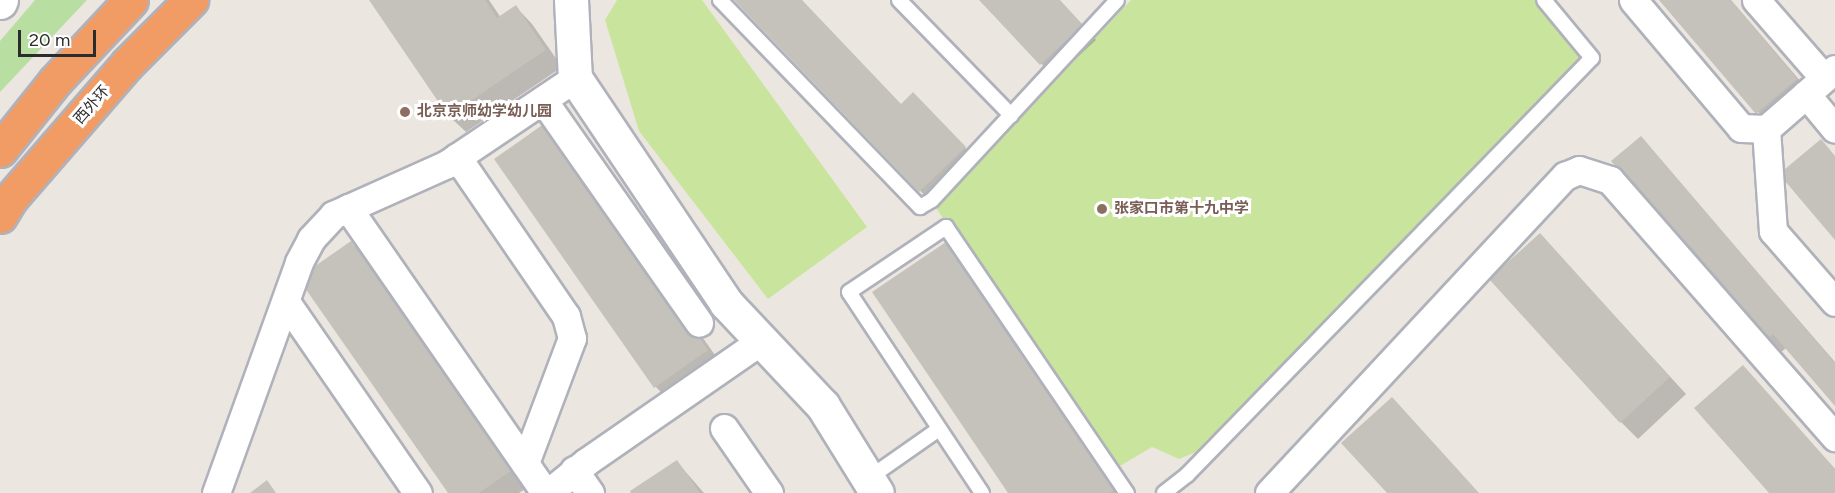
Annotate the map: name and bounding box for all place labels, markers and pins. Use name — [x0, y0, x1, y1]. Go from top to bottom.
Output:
place label: 北京京师幼学幼儿园 — [417, 103, 552, 121]
marker: 北京京师幼学幼儿园 — [398, 105, 412, 119]
place label: 张家口市第十九中学 — [1114, 200, 1249, 218]
marker: 张家口市第十九中学 — [1095, 202, 1109, 216]

